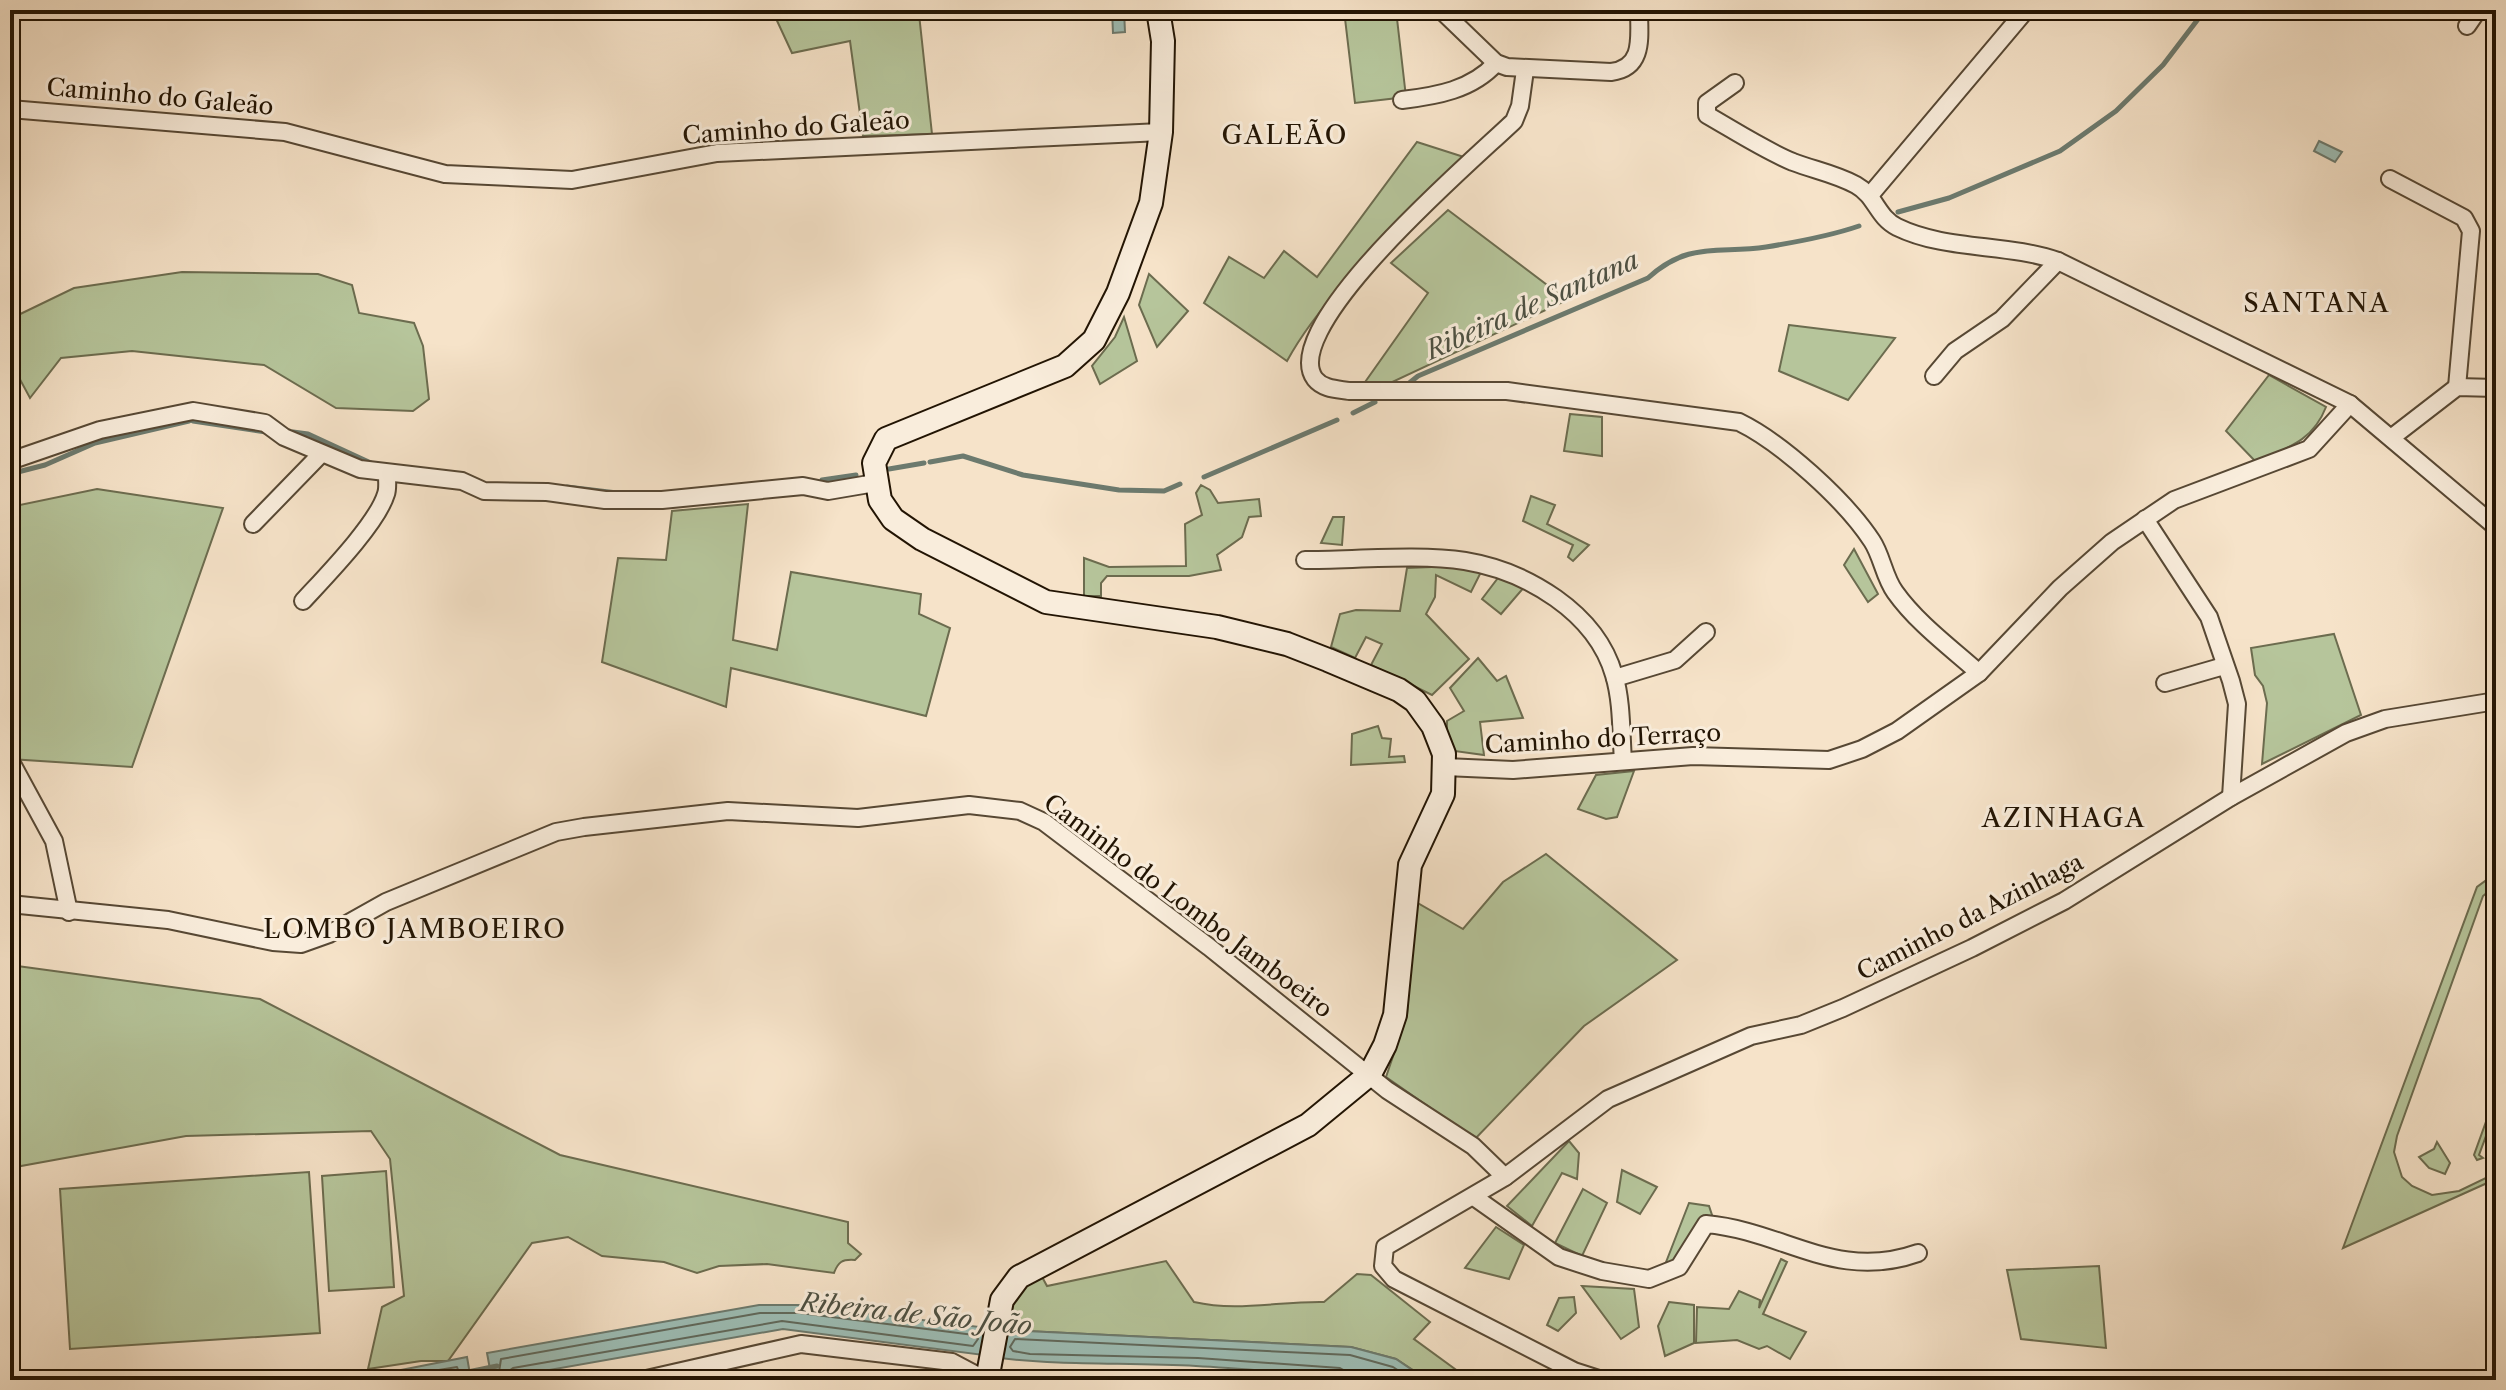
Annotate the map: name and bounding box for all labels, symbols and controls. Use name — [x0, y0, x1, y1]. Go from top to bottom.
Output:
street label: Caminho do Galeão — [45, 72, 275, 121]
street label: Caminho do Galeão — [681, 105, 911, 150]
district label: GALEÃO — [1222, 119, 1348, 151]
water label: Ribeira de Santana — [1419, 243, 1644, 367]
district label: SANTANA — [2243, 287, 2391, 319]
street label: Caminho do Terraço — [1484, 718, 1722, 759]
street label: Caminho do Lombo Jamboeiro — [1038, 788, 1338, 1024]
district label: AZINHAGA — [1981, 802, 2146, 834]
street label: Caminho da Azinhaga — [1852, 847, 2088, 986]
district label: LOMBO JAMBOEIRO — [263, 913, 567, 945]
water label: Ribeira de São João — [797, 1286, 1033, 1342]

